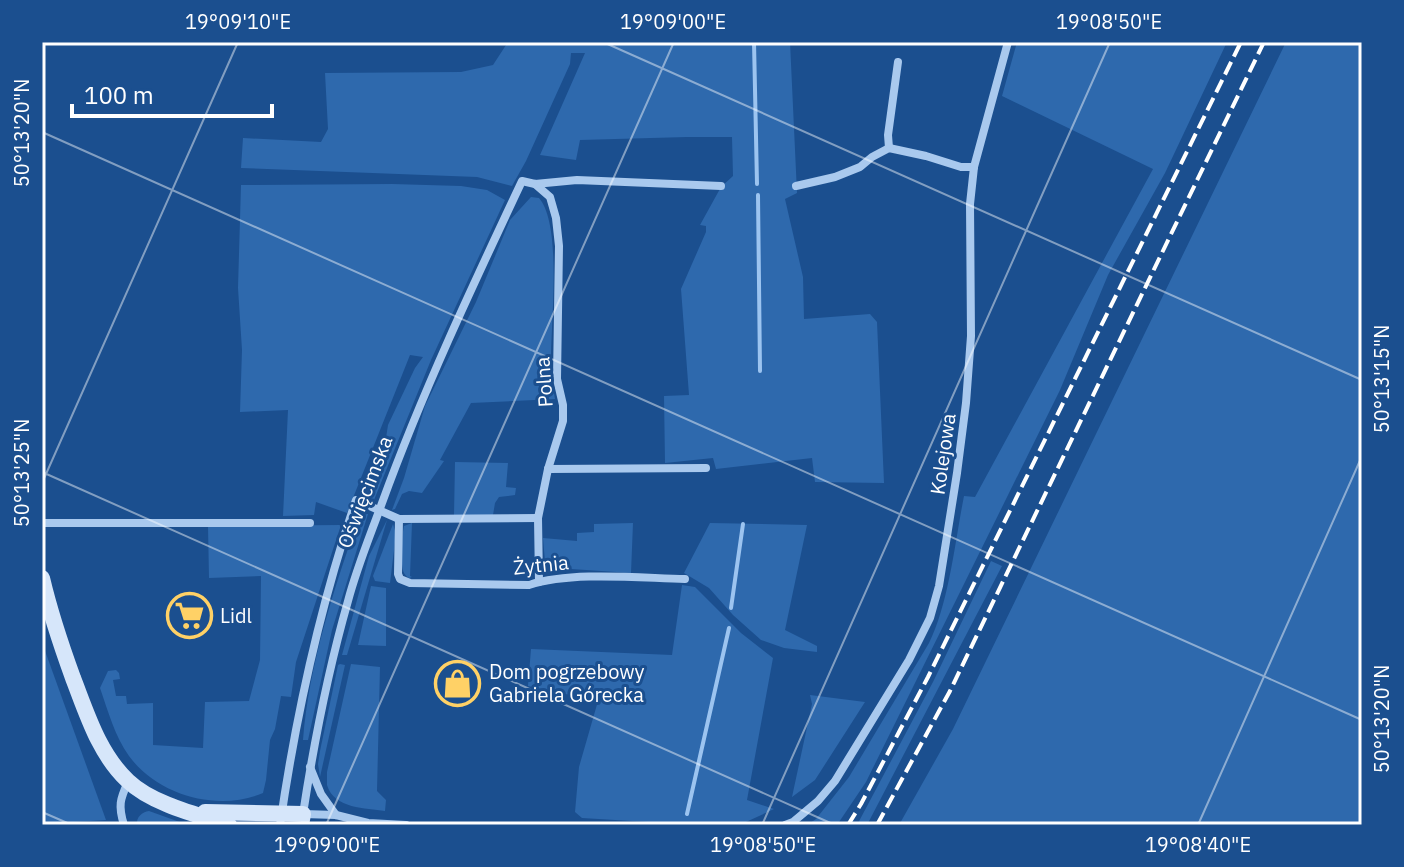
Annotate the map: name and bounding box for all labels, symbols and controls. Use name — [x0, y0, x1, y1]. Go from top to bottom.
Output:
text: 19°09'10"E — [185, 8, 291, 35]
text: 19°09'00"E — [620, 8, 726, 35]
text: 19°08'50"E — [1056, 8, 1162, 35]
scale bar — [72, 68, 272, 118]
text: 50°13'20"N — [8, 79, 35, 187]
text: 100 m — [84, 79, 154, 111]
text: 50°13'15"N — [1368, 325, 1395, 433]
street label: Polna — [528, 356, 559, 408]
street label: Kolejowa — [923, 411, 962, 496]
text: 50°13'25"N — [8, 419, 35, 527]
street label: Oświęcimska — [331, 431, 398, 552]
street label: Żytnia — [512, 548, 570, 581]
supermarket icon: Lidl — [165, 592, 213, 640]
place label: Lidl — [220, 602, 252, 629]
place label: Dom pogrzebowy Gabriela Górecka — [489, 658, 645, 708]
shop icon: Dom pogrzebowy Gabriela Górecka — [434, 659, 482, 707]
text: 50°13'20"N — [1368, 665, 1395, 773]
text: 19°09'00"E — [274, 831, 380, 858]
text: 19°08'50"E — [710, 831, 816, 858]
text: 19°08'40"E — [1145, 831, 1251, 858]

